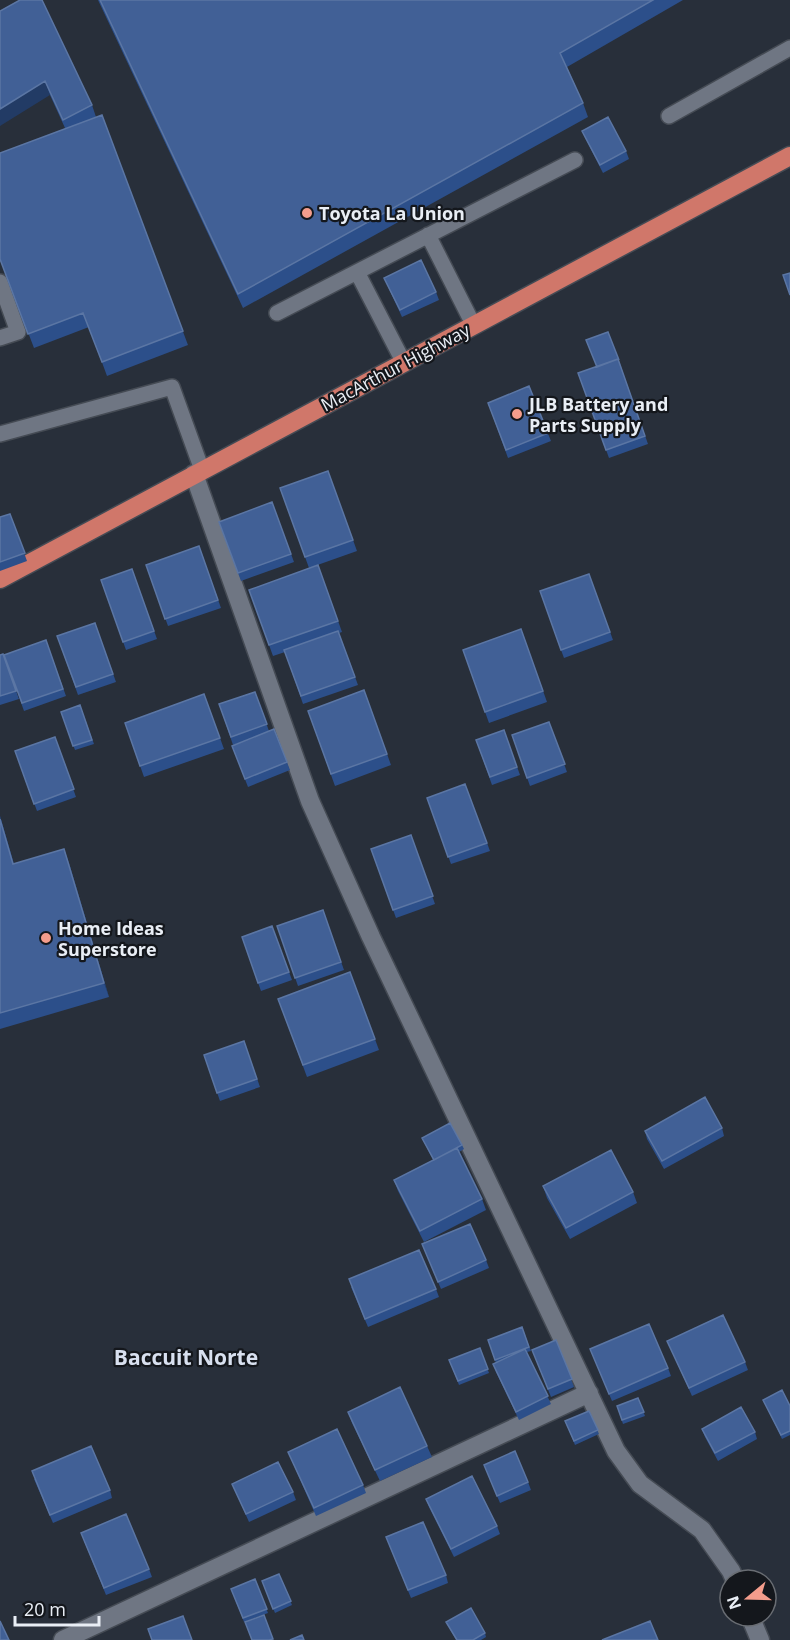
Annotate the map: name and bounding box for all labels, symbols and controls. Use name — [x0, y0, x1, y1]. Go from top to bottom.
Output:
place label: Toyota La Union — [319, 201, 465, 225]
marker: Toyota La Union — [300, 206, 314, 220]
street label: MacArthur Highway — [316, 317, 475, 416]
place label: JLB Battery and Parts Supply — [527, 392, 668, 437]
marker: JLB Battery and Parts Supply — [510, 407, 524, 421]
place label: Home Ideas Superstore — [58, 916, 164, 961]
marker: Home Ideas Superstore — [39, 931, 53, 945]
district label: Baccuit Norte — [114, 1343, 258, 1371]
north arrow — [718, 1568, 778, 1628]
scale bar — [15, 1589, 99, 1627]
text: N — [721, 1593, 746, 1613]
text: 20 m — [24, 1597, 66, 1621]

